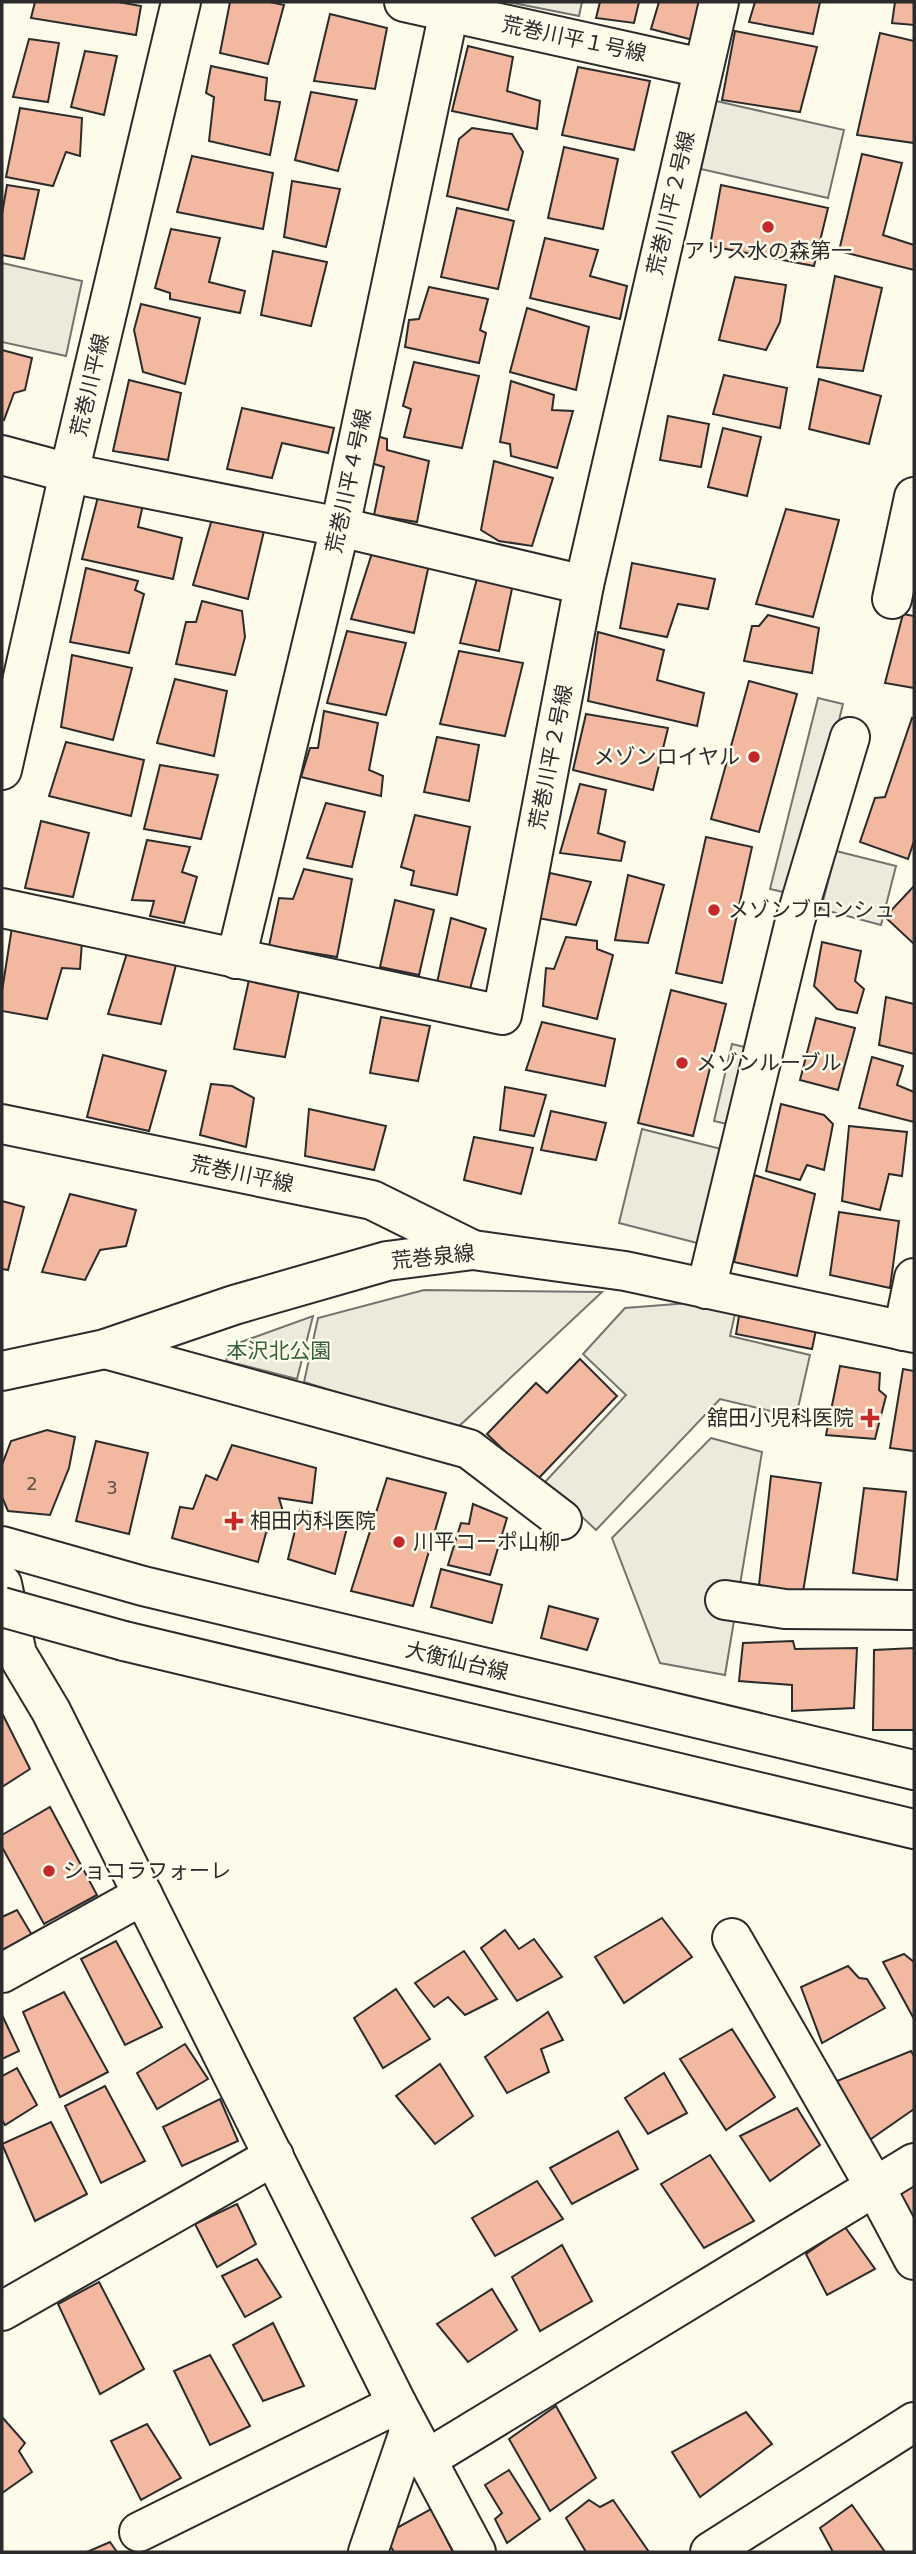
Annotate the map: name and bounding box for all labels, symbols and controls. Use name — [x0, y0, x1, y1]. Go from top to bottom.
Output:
street label: 荒巻川平１号線 — [500, 12, 648, 66]
street label: 荒巻川平２号線 — [643, 129, 699, 277]
marker: アリス水の森第一 — [760, 219, 776, 235]
place label: アリス水の森第一 — [684, 239, 852, 263]
street label: 荒巻川平線 — [66, 331, 114, 439]
street label: 荒巻川平４号線 — [322, 407, 376, 555]
street label: 荒巻川平２号線 — [525, 683, 577, 831]
place label: メゾンロイヤル — [594, 745, 740, 769]
marker: メゾンロイヤル — [746, 749, 762, 765]
place label: メゾンブロンシュ — [728, 898, 895, 922]
marker: メゾンブロンシュ — [706, 902, 722, 918]
place label: メゾンルーブル — [696, 1051, 842, 1075]
marker: メゾンルーブル — [674, 1055, 690, 1071]
street label: 荒巻川平線 — [188, 1151, 296, 1197]
street label: 荒巻泉線 — [390, 1241, 476, 1273]
park label: 本沢北公園 — [227, 1339, 332, 1363]
place label: 舘田小児科医院 — [707, 1406, 854, 1430]
marker: 舘田小児科医院 — [860, 1408, 880, 1428]
house number: 2 — [26, 1473, 38, 1494]
house number: 3 — [106, 1477, 118, 1498]
place label: 相田内科医院 — [250, 1509, 376, 1533]
marker: 相田内科医院 — [224, 1511, 244, 1531]
place label: 川平コーポ山柳 — [413, 1530, 560, 1554]
marker: 川平コーポ山柳 — [391, 1534, 407, 1550]
street label: 大衡仙台線 — [403, 1637, 511, 1685]
place label: ショコラフォーレ — [63, 1859, 231, 1883]
marker: ショコラフォーレ — [41, 1863, 57, 1879]

